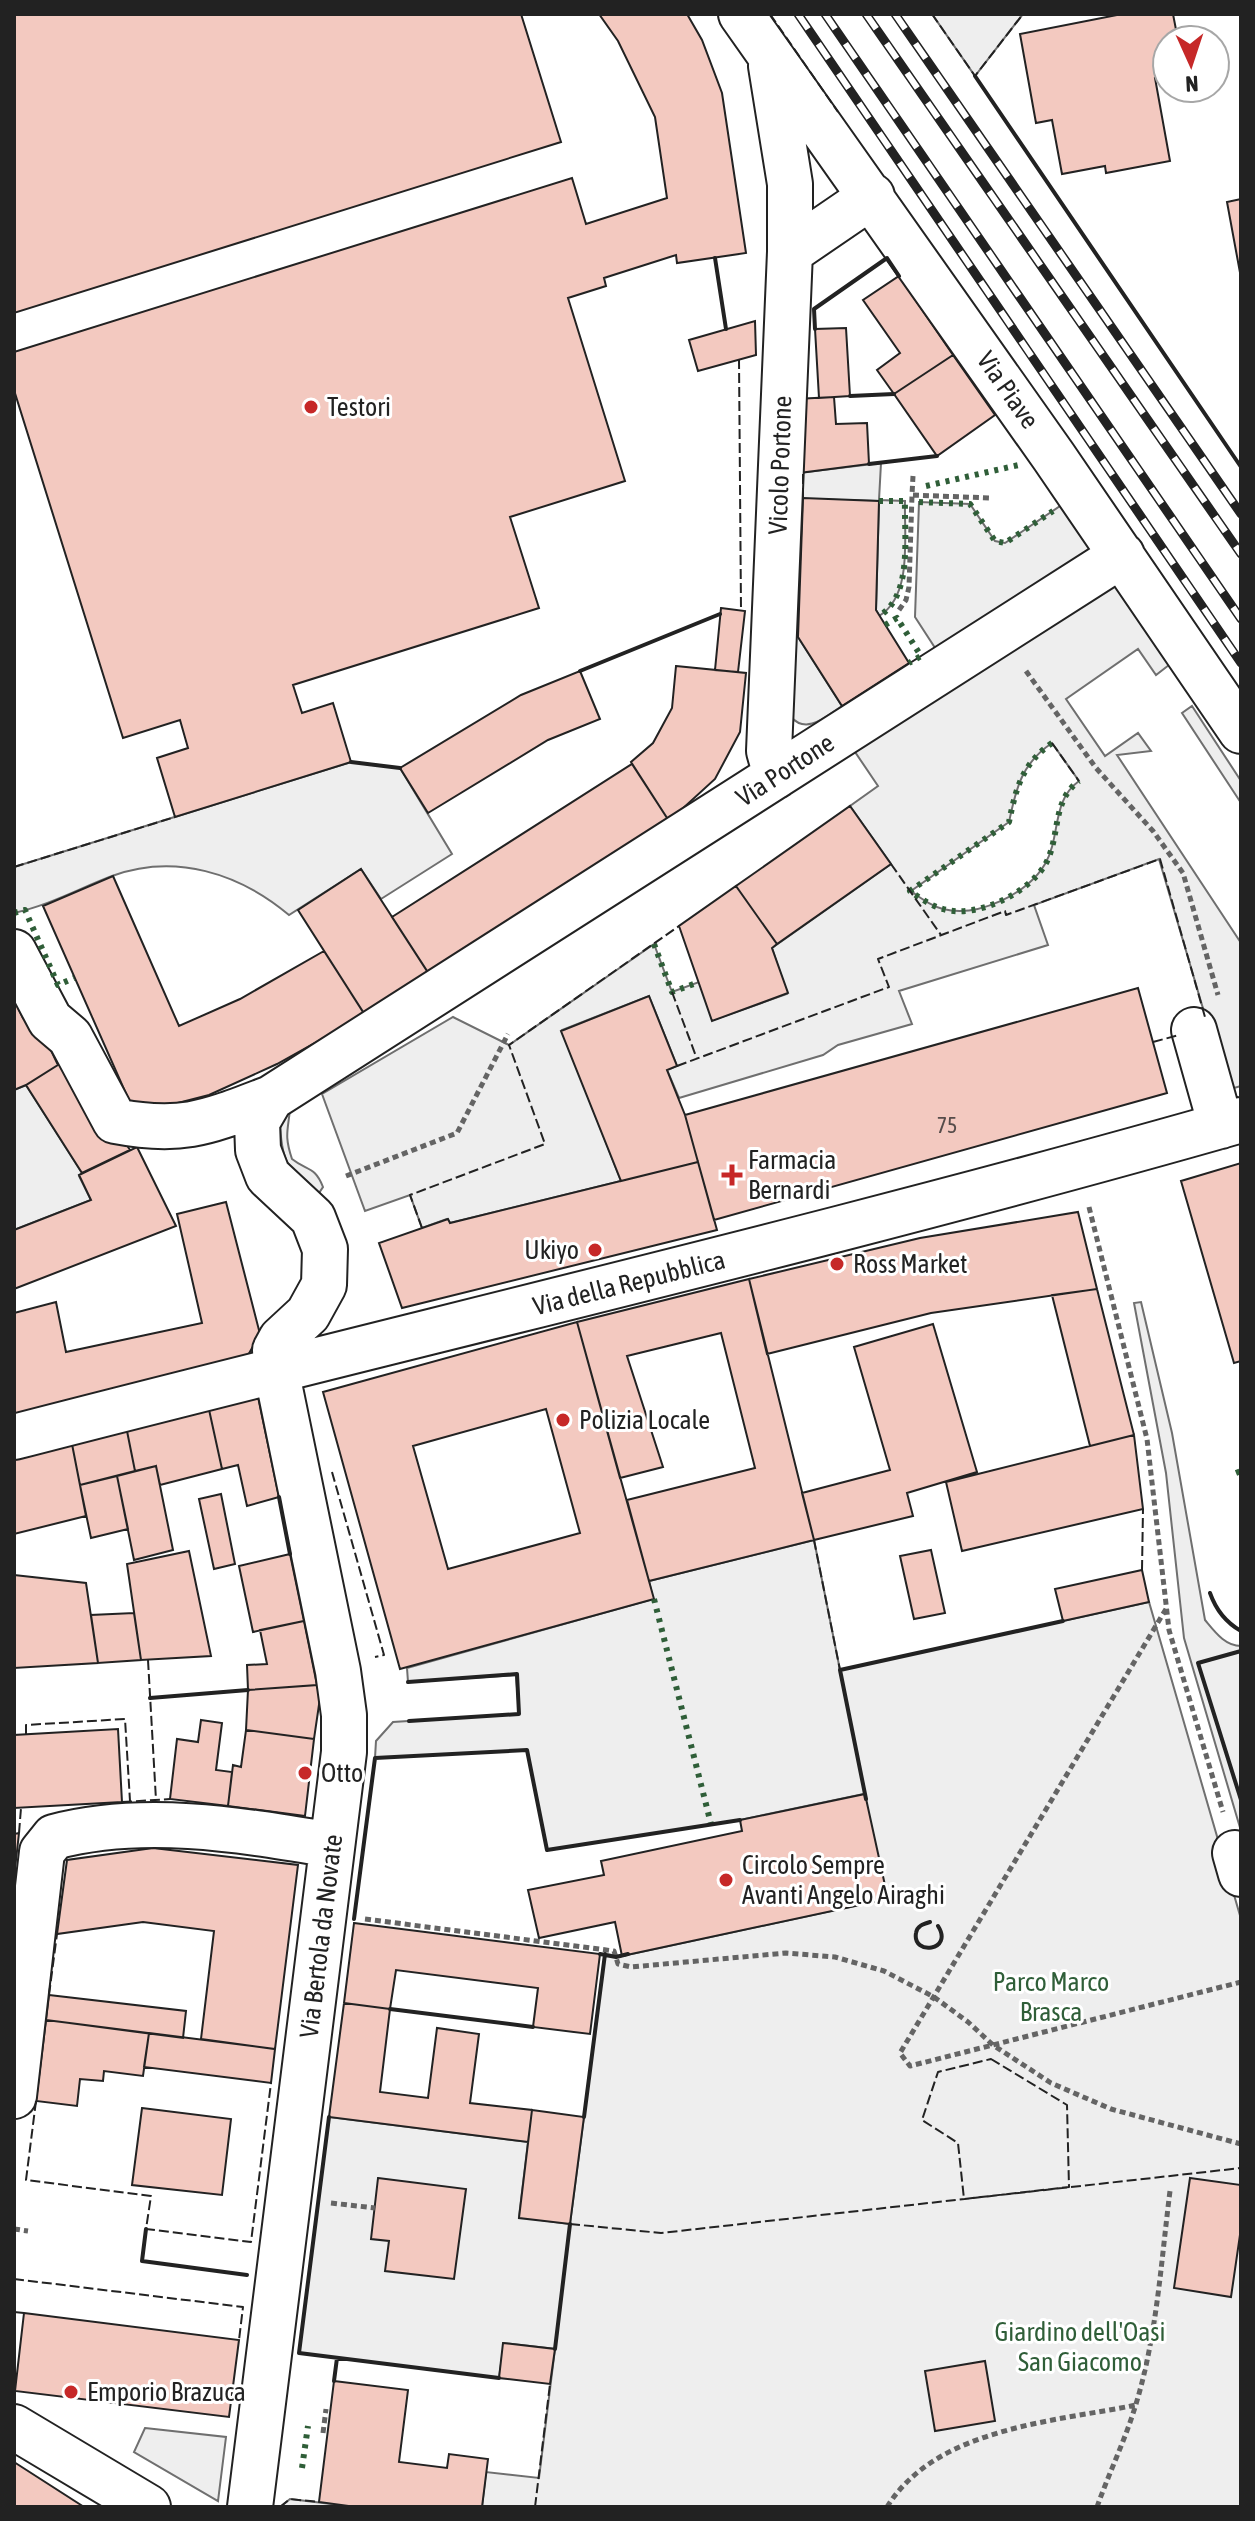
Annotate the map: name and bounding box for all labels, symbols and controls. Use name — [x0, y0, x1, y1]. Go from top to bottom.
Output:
north arrow — [1151, 24, 1231, 104]
text: N — [1185, 71, 1199, 97]
street label: Via Piave — [971, 346, 1045, 434]
place label: Testori — [327, 392, 391, 422]
street label: Vicolo Portone — [763, 395, 797, 535]
marker: Testori — [302, 398, 320, 416]
street label: Via Portone — [731, 727, 839, 813]
house number: 75 — [937, 1112, 957, 1138]
place label: Farmacia Bernardi — [748, 1145, 836, 1205]
marker: Farmacia Bernardi — [723, 1166, 741, 1184]
place label: Ukiyo — [524, 1235, 579, 1265]
marker: Ukiyo — [586, 1241, 604, 1259]
street label: Via della Repubblica — [530, 1245, 728, 1321]
place label: Ross Market — [853, 1249, 968, 1279]
marker: Ross Market — [828, 1255, 846, 1273]
place label: Polizia Locale — [579, 1405, 710, 1435]
marker: Polizia Locale — [554, 1411, 572, 1429]
place label: Otto — [321, 1758, 363, 1788]
marker: Otto — [296, 1764, 314, 1782]
street label: Via Bertola da Novate — [294, 1833, 348, 2039]
place label: Circolo Sempre Avanti Angelo Airaghi — [742, 1850, 945, 1910]
marker: Circolo Sempre Avanti Angelo Airaghi — [717, 1871, 735, 1889]
park label: Parco Marco Brasca — [993, 1967, 1109, 2027]
park label: Giardino dell'Oasi San Giacomo — [995, 2317, 1165, 2377]
place label: Emporio Brazuca — [87, 2377, 246, 2407]
marker: Emporio Brazuca — [62, 2383, 80, 2401]

